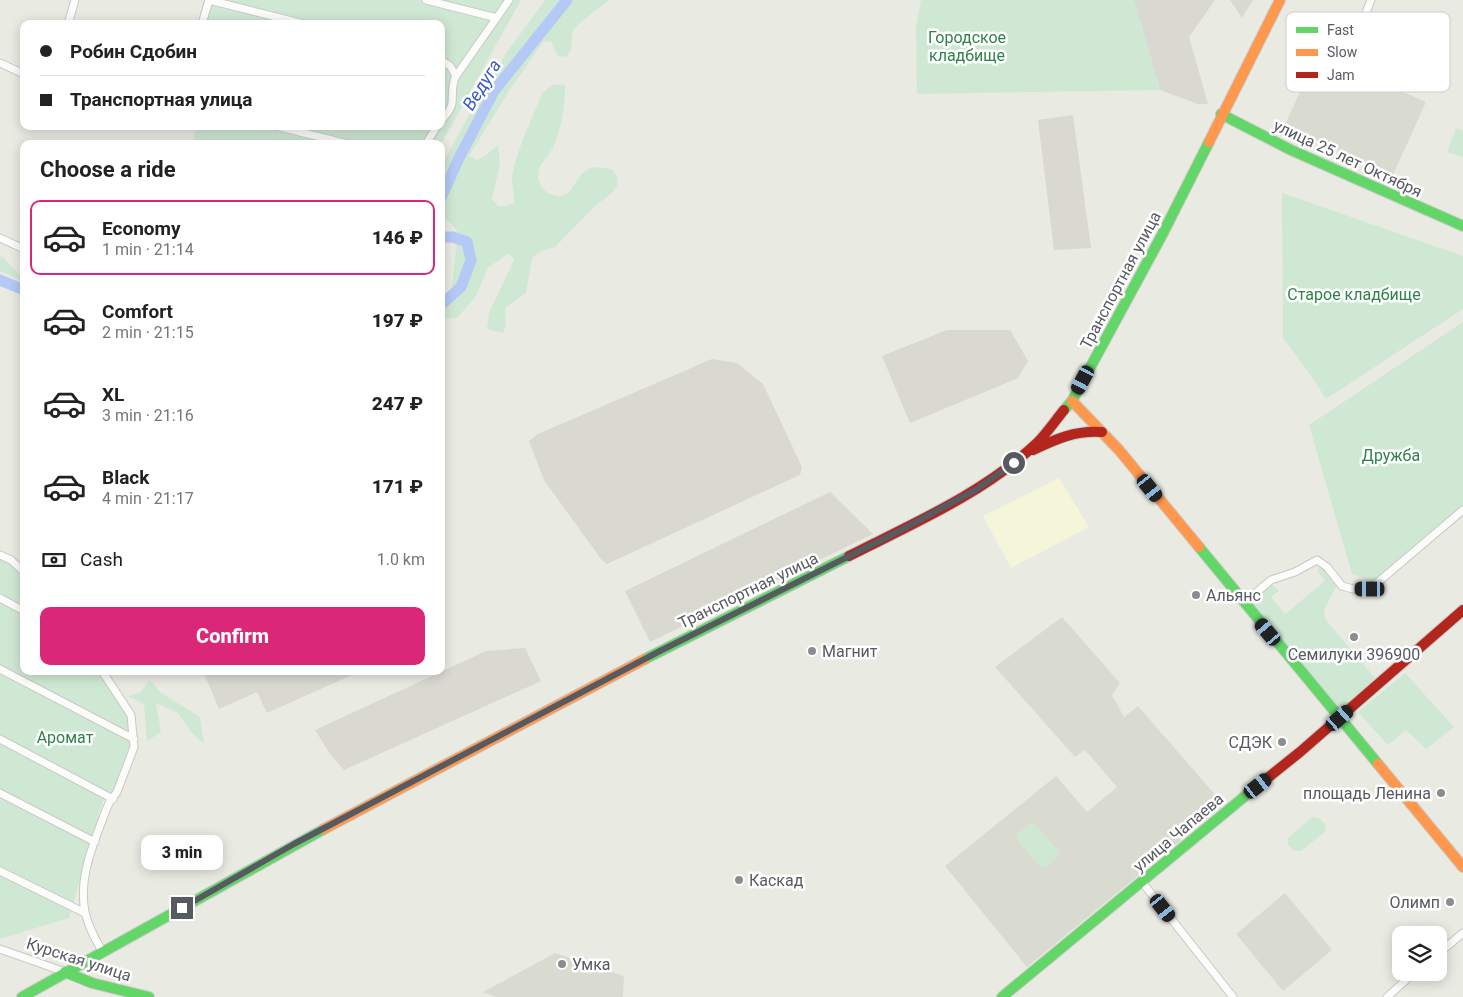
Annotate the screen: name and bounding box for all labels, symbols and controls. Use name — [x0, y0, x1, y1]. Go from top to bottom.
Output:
legend — [1286, 12, 1450, 92]
text: Fast — [1327, 22, 1354, 38]
park label: Городское кладбище — [928, 28, 1006, 65]
text: Робин Сдобин — [70, 40, 197, 63]
text: Slow — [1327, 44, 1358, 60]
water label: Ведуга — [458, 56, 505, 114]
text: Jam — [1327, 67, 1355, 83]
text: Транспортная улица — [70, 88, 253, 111]
street label: улица 25 лет Октября — [1270, 116, 1425, 201]
text: Choose a ride — [40, 157, 176, 182]
street label: Транспортная улица — [1076, 208, 1165, 352]
icon: car — [42, 215, 87, 260]
text: Economy — [102, 217, 181, 240]
text: 146 ₽ — [372, 226, 423, 249]
text: 1 min · 21:14 — [102, 240, 194, 259]
park label: Старое кладбище — [1287, 285, 1421, 304]
icon: car — [42, 298, 87, 343]
text: Comfort — [102, 300, 173, 323]
text: 197 ₽ — [372, 309, 423, 332]
text: 2 min · 21:15 — [102, 323, 194, 342]
car — [1069, 363, 1096, 397]
icon: car — [42, 381, 87, 426]
text: XL — [102, 383, 124, 406]
text: 247 ₽ — [372, 392, 423, 415]
text: 3 min · 21:16 — [102, 406, 194, 425]
park label: Дружба — [1362, 446, 1420, 465]
route start — [1003, 452, 1025, 474]
icon: car — [42, 464, 87, 509]
text: Black — [102, 466, 149, 489]
car — [1134, 472, 1165, 504]
text: 171 ₽ — [372, 475, 423, 498]
text: 4 min · 21:17 — [102, 489, 194, 508]
icon: cash — [40, 546, 68, 574]
text: Cash — [80, 548, 123, 571]
street label: Транспортная улица — [675, 548, 821, 633]
text: 1.0 km — [377, 550, 425, 569]
car — [1355, 582, 1385, 597]
place label: Альянс — [1206, 586, 1261, 605]
marker: Альянс — [1190, 589, 1202, 601]
button: Confirm — [40, 607, 425, 665]
car — [1252, 616, 1283, 648]
marker: Семилуки 396900 — [1348, 631, 1360, 643]
place label: Магнит — [822, 642, 878, 661]
marker: Магнит — [806, 645, 818, 657]
place label: Семилуки 396900 — [1288, 645, 1420, 664]
car — [1323, 702, 1356, 734]
park label: Аромат — [37, 728, 94, 747]
place label: СДЭК — [1228, 733, 1273, 752]
marker: СДЭК — [1276, 736, 1288, 748]
car — [1241, 771, 1274, 801]
place label: площадь Ленина — [1303, 784, 1431, 803]
marker: площадь Ленина — [1435, 787, 1447, 799]
street label: улица Чапаева — [1129, 789, 1227, 876]
callout: 3 min — [141, 836, 223, 870]
text: 3 min — [162, 843, 202, 862]
place label: Каскад — [749, 871, 804, 890]
marker: Каскад — [733, 874, 745, 886]
car — [1147, 892, 1178, 924]
place label: Олимп — [1389, 893, 1440, 912]
marker: Олимп — [1444, 896, 1456, 908]
route end — [171, 897, 193, 919]
map controls — [1392, 926, 1447, 981]
button: layers — [1392, 926, 1447, 981]
street label: Курская улица — [24, 934, 134, 985]
place label: Умка — [572, 955, 610, 974]
marker: Умка — [556, 958, 568, 970]

